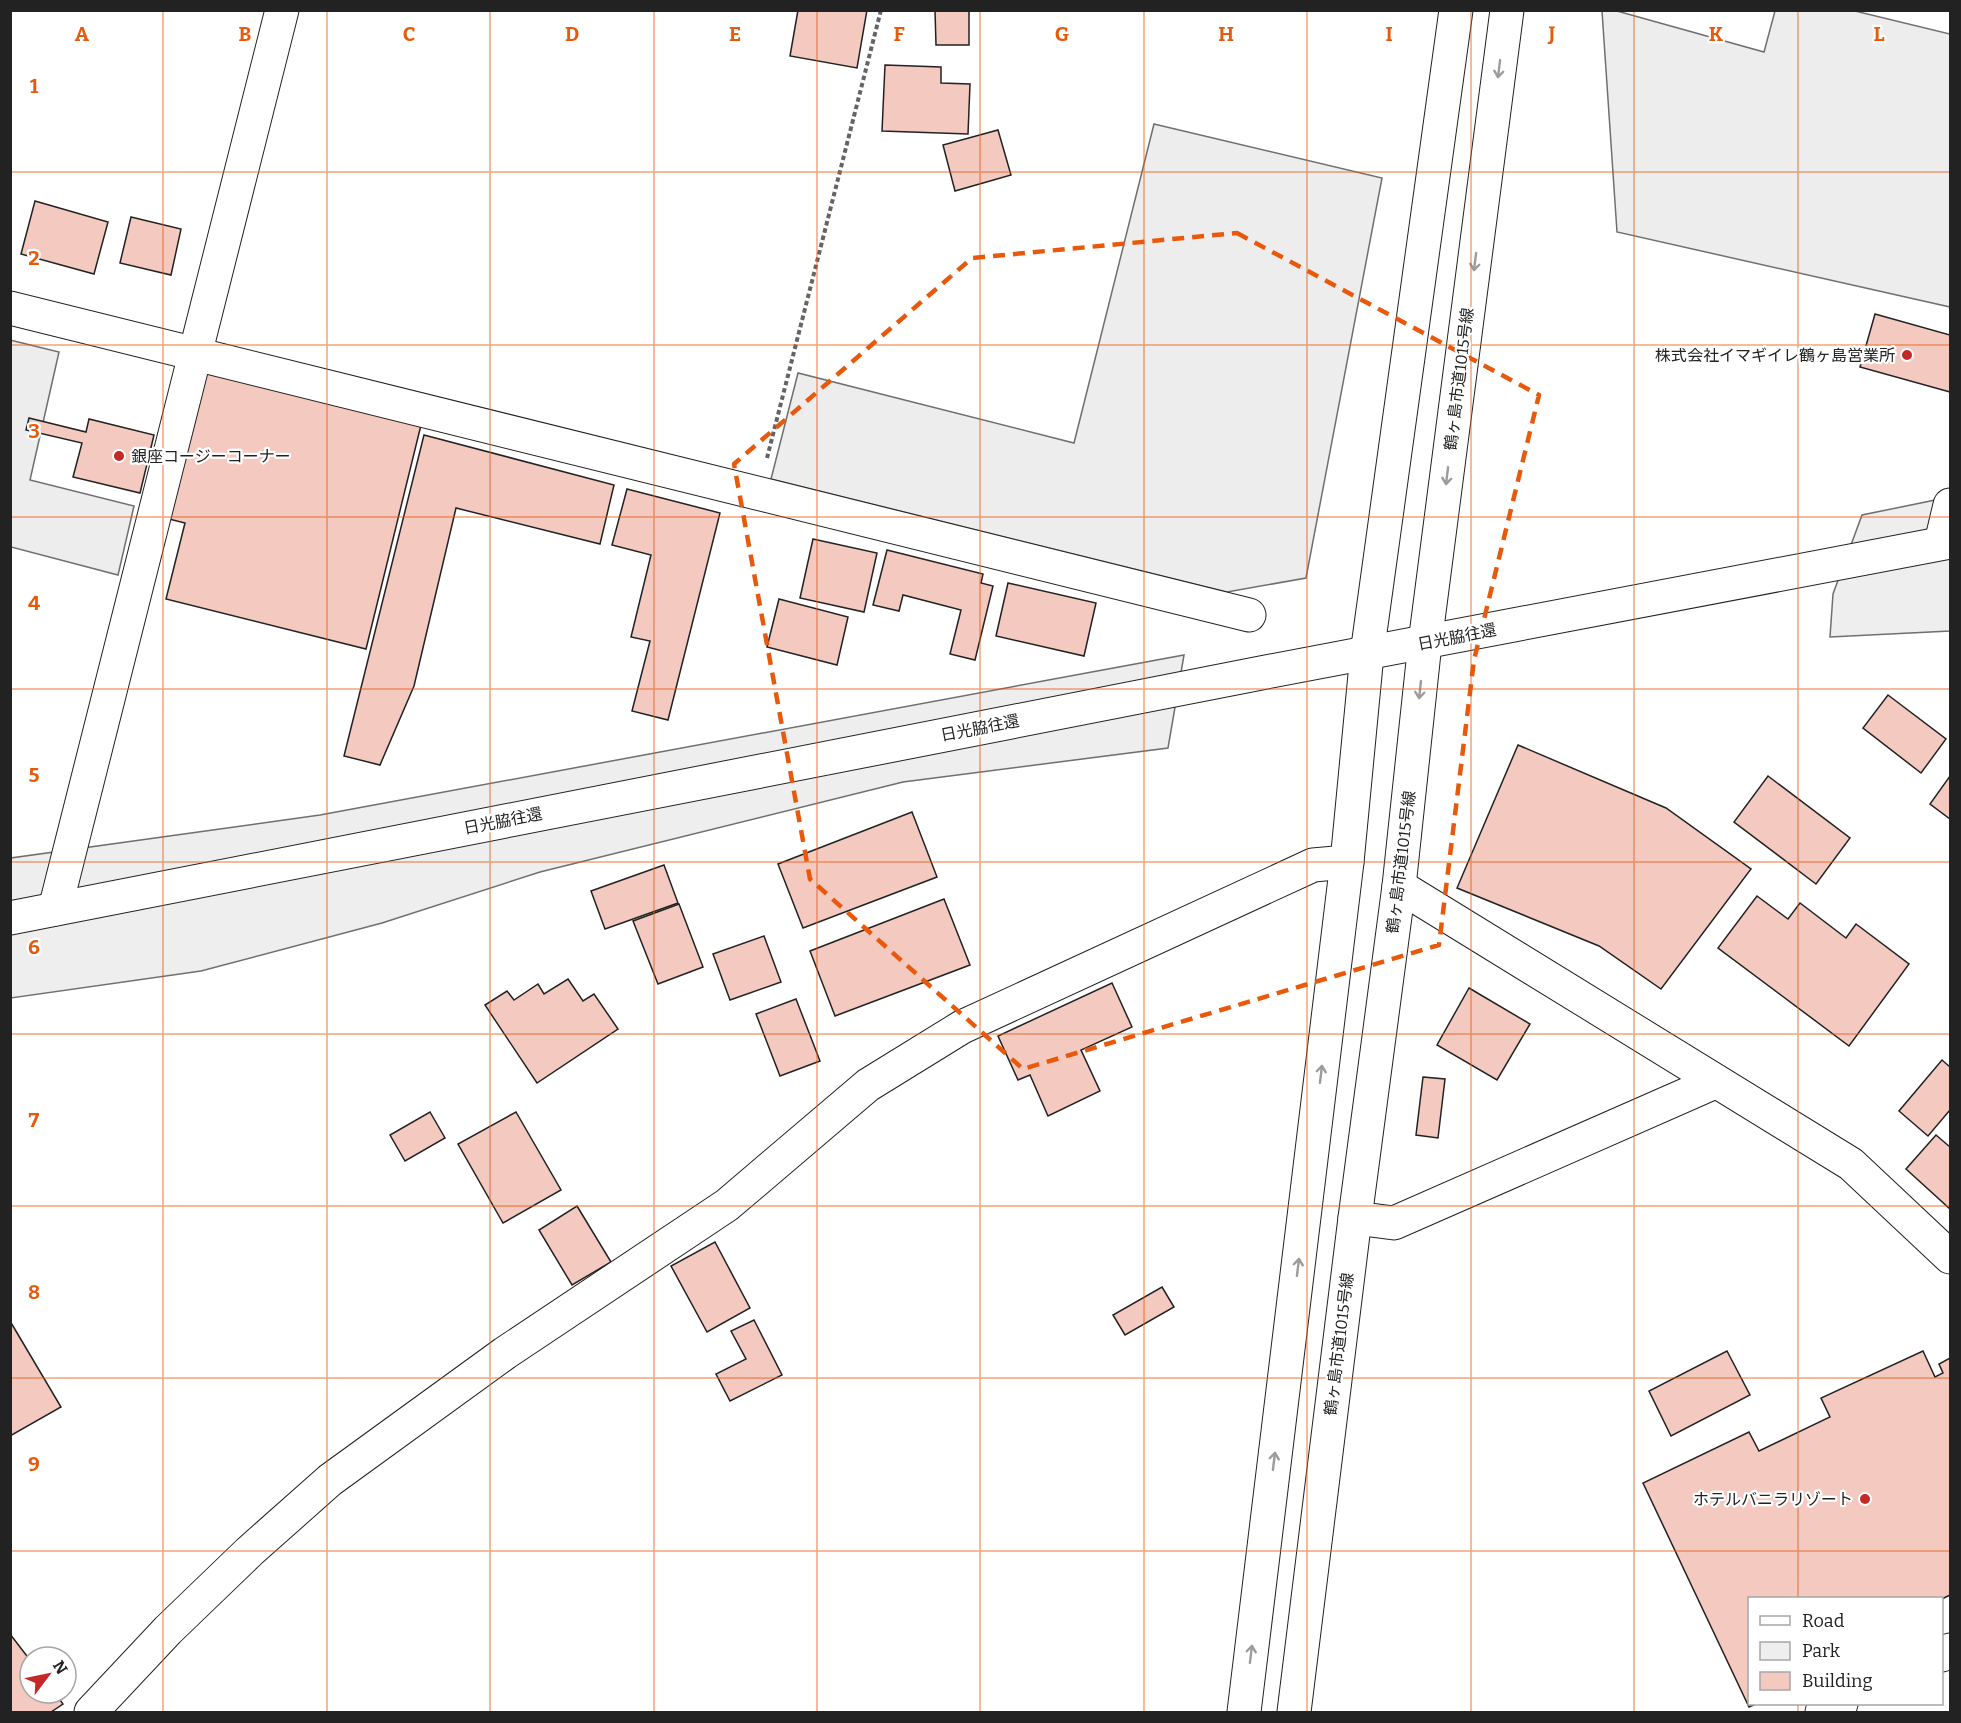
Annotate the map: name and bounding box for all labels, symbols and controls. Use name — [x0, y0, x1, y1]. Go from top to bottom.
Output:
text: A — [75, 22, 90, 46]
text: B — [239, 22, 252, 46]
text: C — [403, 22, 415, 46]
text: D — [565, 22, 579, 46]
text: E — [729, 22, 741, 46]
text: F — [893, 22, 905, 46]
text: G — [1055, 22, 1069, 46]
text: H — [1218, 22, 1234, 46]
text: I — [1385, 22, 1393, 46]
text: J — [1548, 22, 1556, 46]
text: K — [1709, 22, 1724, 46]
text: L — [1873, 22, 1885, 46]
one-way arrow — [1494, 58, 1505, 78]
text: 1 — [30, 74, 39, 98]
text: 2 — [28, 246, 40, 270]
one-way arrow — [1469, 252, 1480, 271]
street label: 鶴ヶ島市道1015号線 — [1441, 307, 1477, 451]
place label: 株式会社イマギイレ鶴ヶ島営業所 — [1655, 346, 1895, 365]
marker: 株式会社イマギイレ鶴ヶ島営業所 — [1900, 348, 1914, 362]
text: 3 — [28, 419, 40, 443]
place label: 銀座コージーコーナー — [131, 447, 291, 466]
marker: 銀座コージーコーナー — [112, 449, 126, 463]
one-way arrow — [1441, 466, 1452, 486]
text: 4 — [28, 591, 40, 615]
street label: 日光脇往還 — [1416, 620, 1498, 654]
one-way arrow — [1414, 680, 1425, 700]
street label: 日光脇往還 — [939, 711, 1021, 745]
text: 5 — [29, 763, 40, 787]
street label: 鶴ヶ島市道1015号線 — [1383, 790, 1419, 934]
street label: 日光脇往還 — [462, 804, 544, 838]
text: 6 — [28, 935, 40, 959]
one-way arrow — [1316, 1064, 1327, 1084]
text: 7 — [29, 1108, 40, 1132]
one-way arrow — [1293, 1258, 1304, 1278]
street label: 鶴ヶ島市道1015号線 — [1321, 1272, 1357, 1416]
text: 8 — [28, 1280, 40, 1304]
one-way arrow — [1269, 1451, 1280, 1471]
text: 9 — [28, 1452, 40, 1476]
place label: ホテルバニラリゾート — [1693, 1490, 1853, 1509]
marker: ホテルバニラリゾート — [1858, 1492, 1872, 1506]
legend — [1748, 1597, 1943, 1705]
text: Road — [1802, 1610, 1845, 1632]
text: Park — [1802, 1640, 1841, 1662]
north arrow — [18, 1645, 78, 1705]
one-way arrow — [1246, 1645, 1257, 1665]
text: N — [49, 1657, 72, 1678]
text: Building — [1802, 1670, 1873, 1692]

